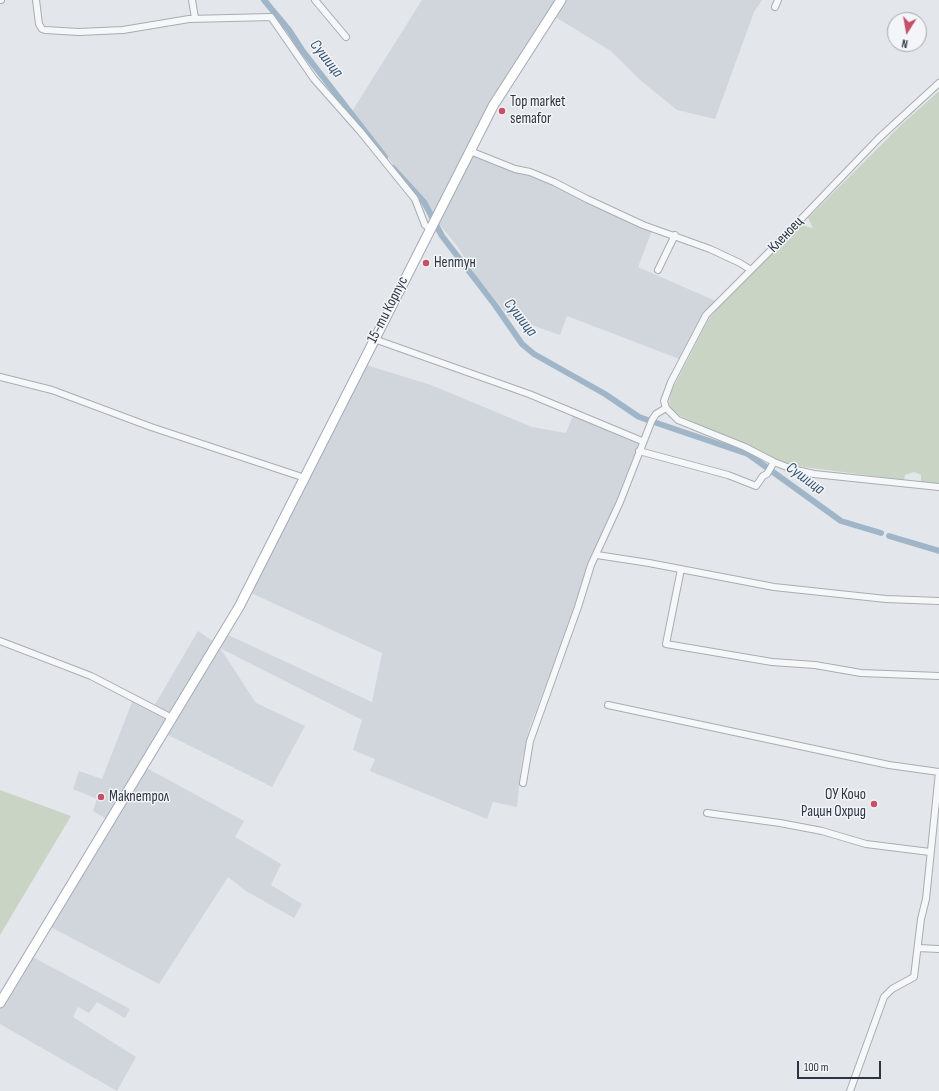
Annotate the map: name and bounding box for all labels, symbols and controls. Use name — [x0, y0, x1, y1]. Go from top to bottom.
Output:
north arrow — [887, 12, 927, 52]
water label: Сушица — [305, 36, 347, 82]
text: N — [901, 36, 909, 50]
place label: Top market semafor — [510, 93, 566, 128]
marker: Top market semafor — [497, 106, 507, 116]
street label: Кленоец — [765, 213, 807, 257]
place label: Нептун — [434, 254, 476, 272]
marker: Нептун — [421, 258, 431, 268]
street label: 15-ти Корпус — [364, 274, 412, 346]
water label: Сушица — [499, 295, 541, 341]
water label: Сушица — [782, 459, 828, 499]
place label: ОУ Кочо Рацин Охрид — [801, 786, 866, 821]
place label: Макпетрол — [109, 788, 169, 806]
marker: Макпетрол — [96, 792, 106, 802]
marker: ОУ Кочо Рацин Охрид — [869, 799, 879, 809]
scale bar — [799, 1053, 883, 1079]
text: 100 m — [804, 1060, 829, 1075]

